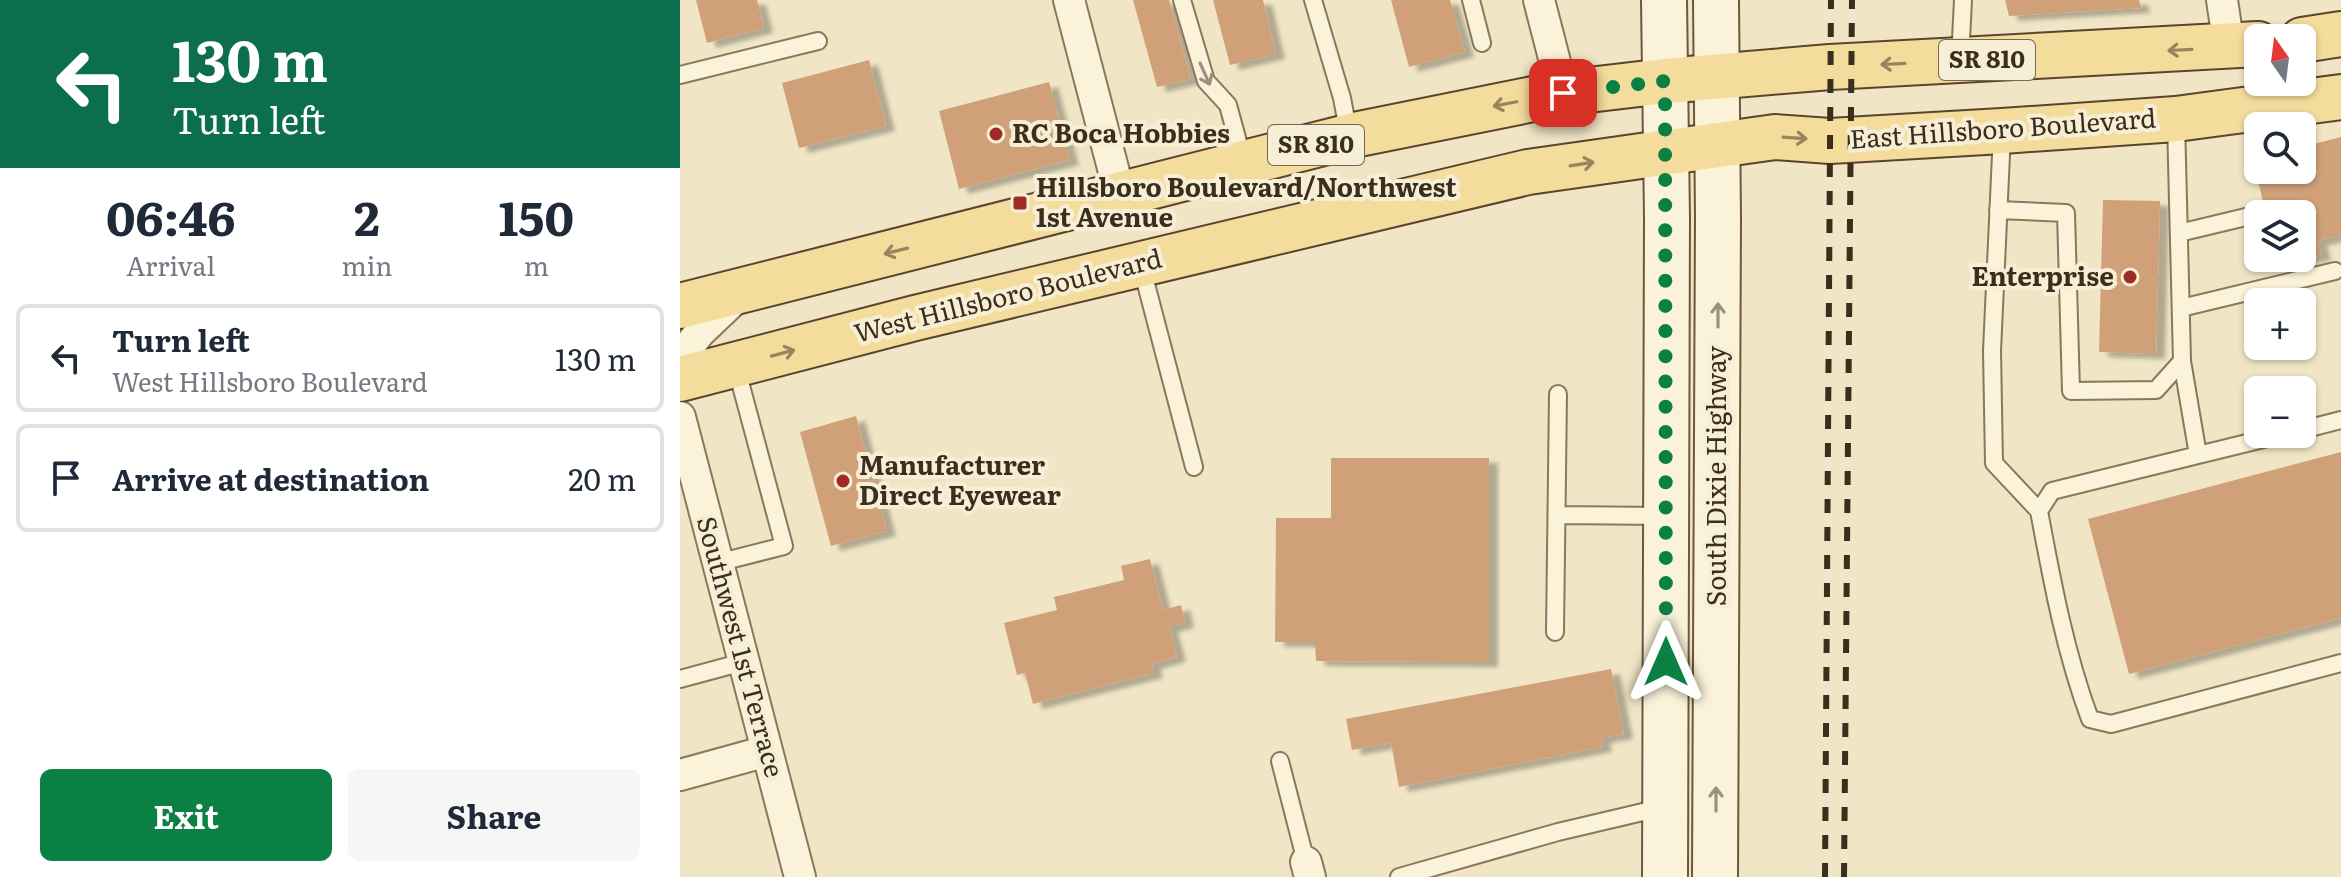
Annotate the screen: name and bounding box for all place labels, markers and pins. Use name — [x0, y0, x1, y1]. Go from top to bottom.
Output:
pin — [1529, 59, 1597, 127]
place label: RC Boca Hobbies — [1012, 112, 1230, 151]
marker: RC Boca Hobbies — [987, 125, 1005, 143]
place label: Hillsboro Boulevard/Northwest 1st Avenue — [1036, 166, 1457, 235]
marker: Hillsboro Boulevard/Northwest 1st Avenue — [1011, 194, 1029, 212]
place label: Enterprise — [1972, 255, 2114, 294]
marker: Enterprise — [2121, 268, 2139, 286]
place label: Manufacturer Direct Eyewear — [859, 444, 1061, 513]
marker: Manufacturer Direct Eyewear — [834, 472, 852, 490]

